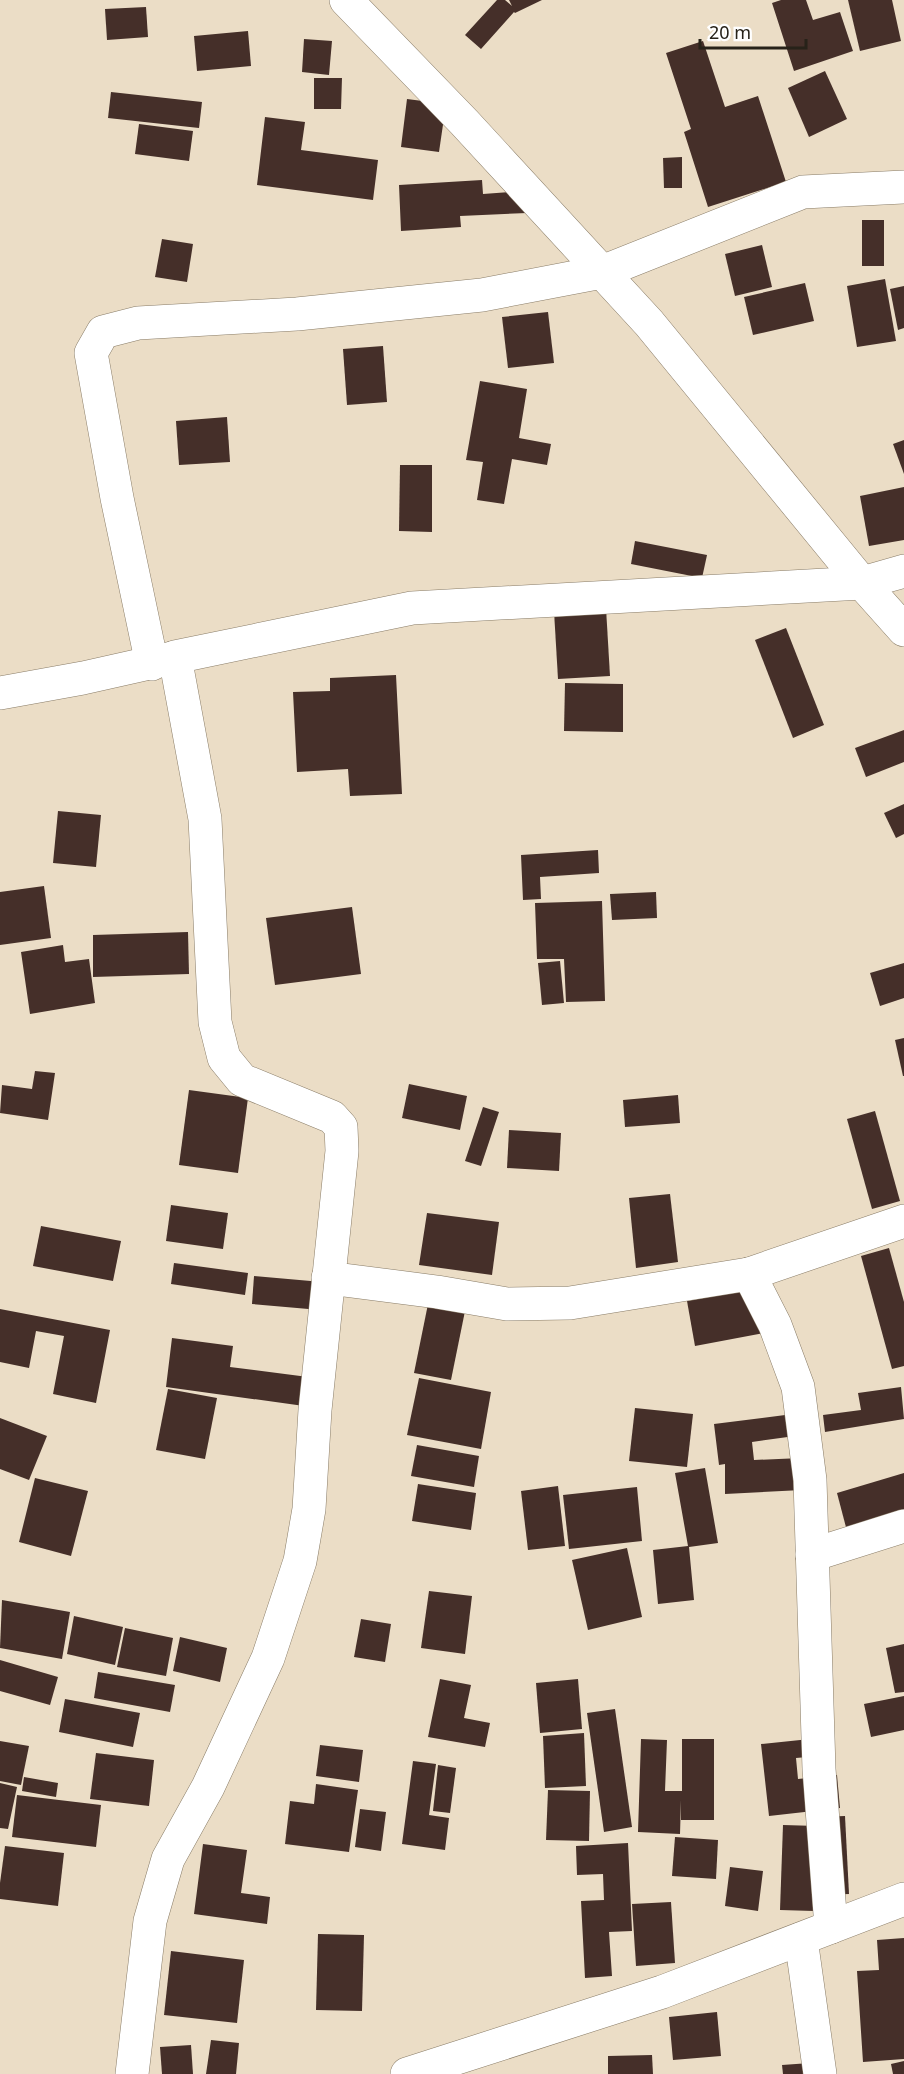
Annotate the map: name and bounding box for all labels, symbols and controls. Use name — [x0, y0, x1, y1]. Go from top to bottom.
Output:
scale bar — [700, 12, 806, 50]
text: 20 m — [709, 20, 751, 44]

